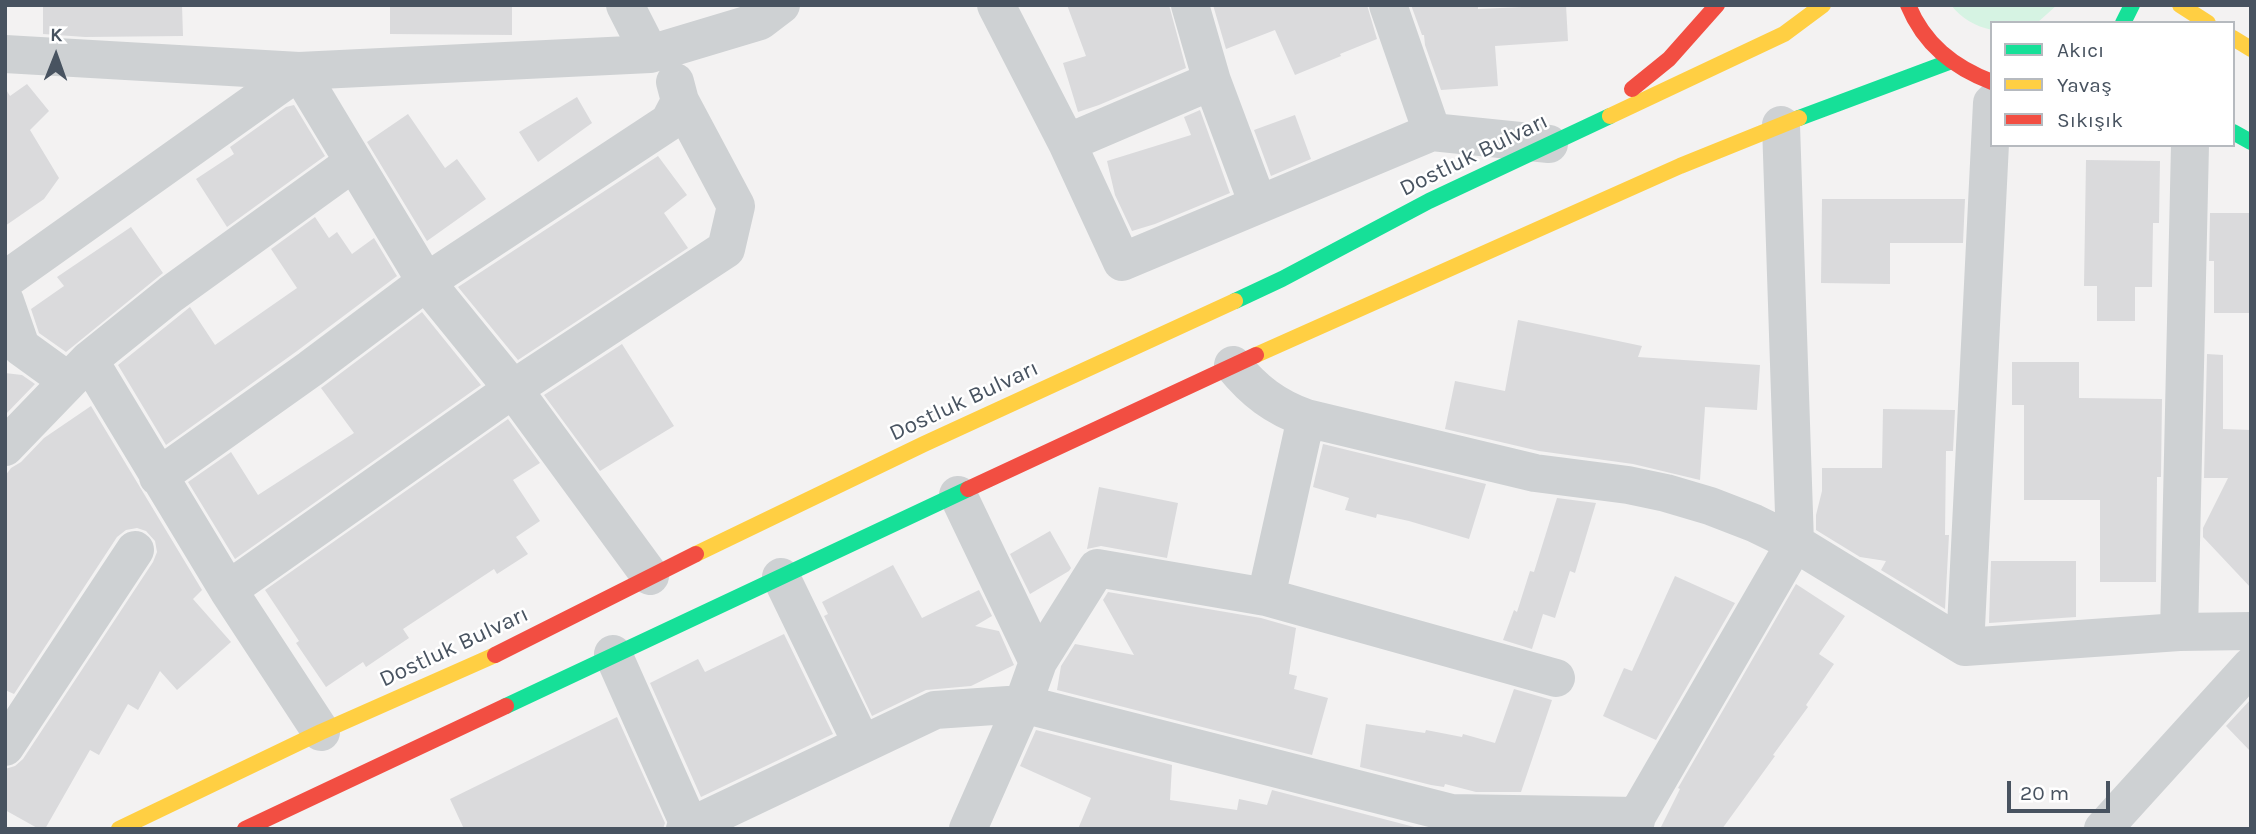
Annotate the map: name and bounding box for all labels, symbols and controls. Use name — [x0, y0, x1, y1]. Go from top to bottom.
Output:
north arrow — [21, 21, 91, 91]
legend — [1990, 21, 2235, 147]
text: K — [50, 24, 63, 46]
text: Akıcı — [2057, 38, 2104, 62]
text: Yavaş — [2057, 73, 2112, 97]
street label: Dostluk Bulvarı — [1395, 107, 1553, 203]
text: Sıkışık — [2057, 108, 2123, 132]
street label: Dostluk Bulvarı — [885, 354, 1043, 448]
street label: Dostluk Bulvarı — [375, 600, 533, 694]
scale bar — [2011, 768, 2114, 812]
text: 20 m — [2020, 781, 2069, 805]

